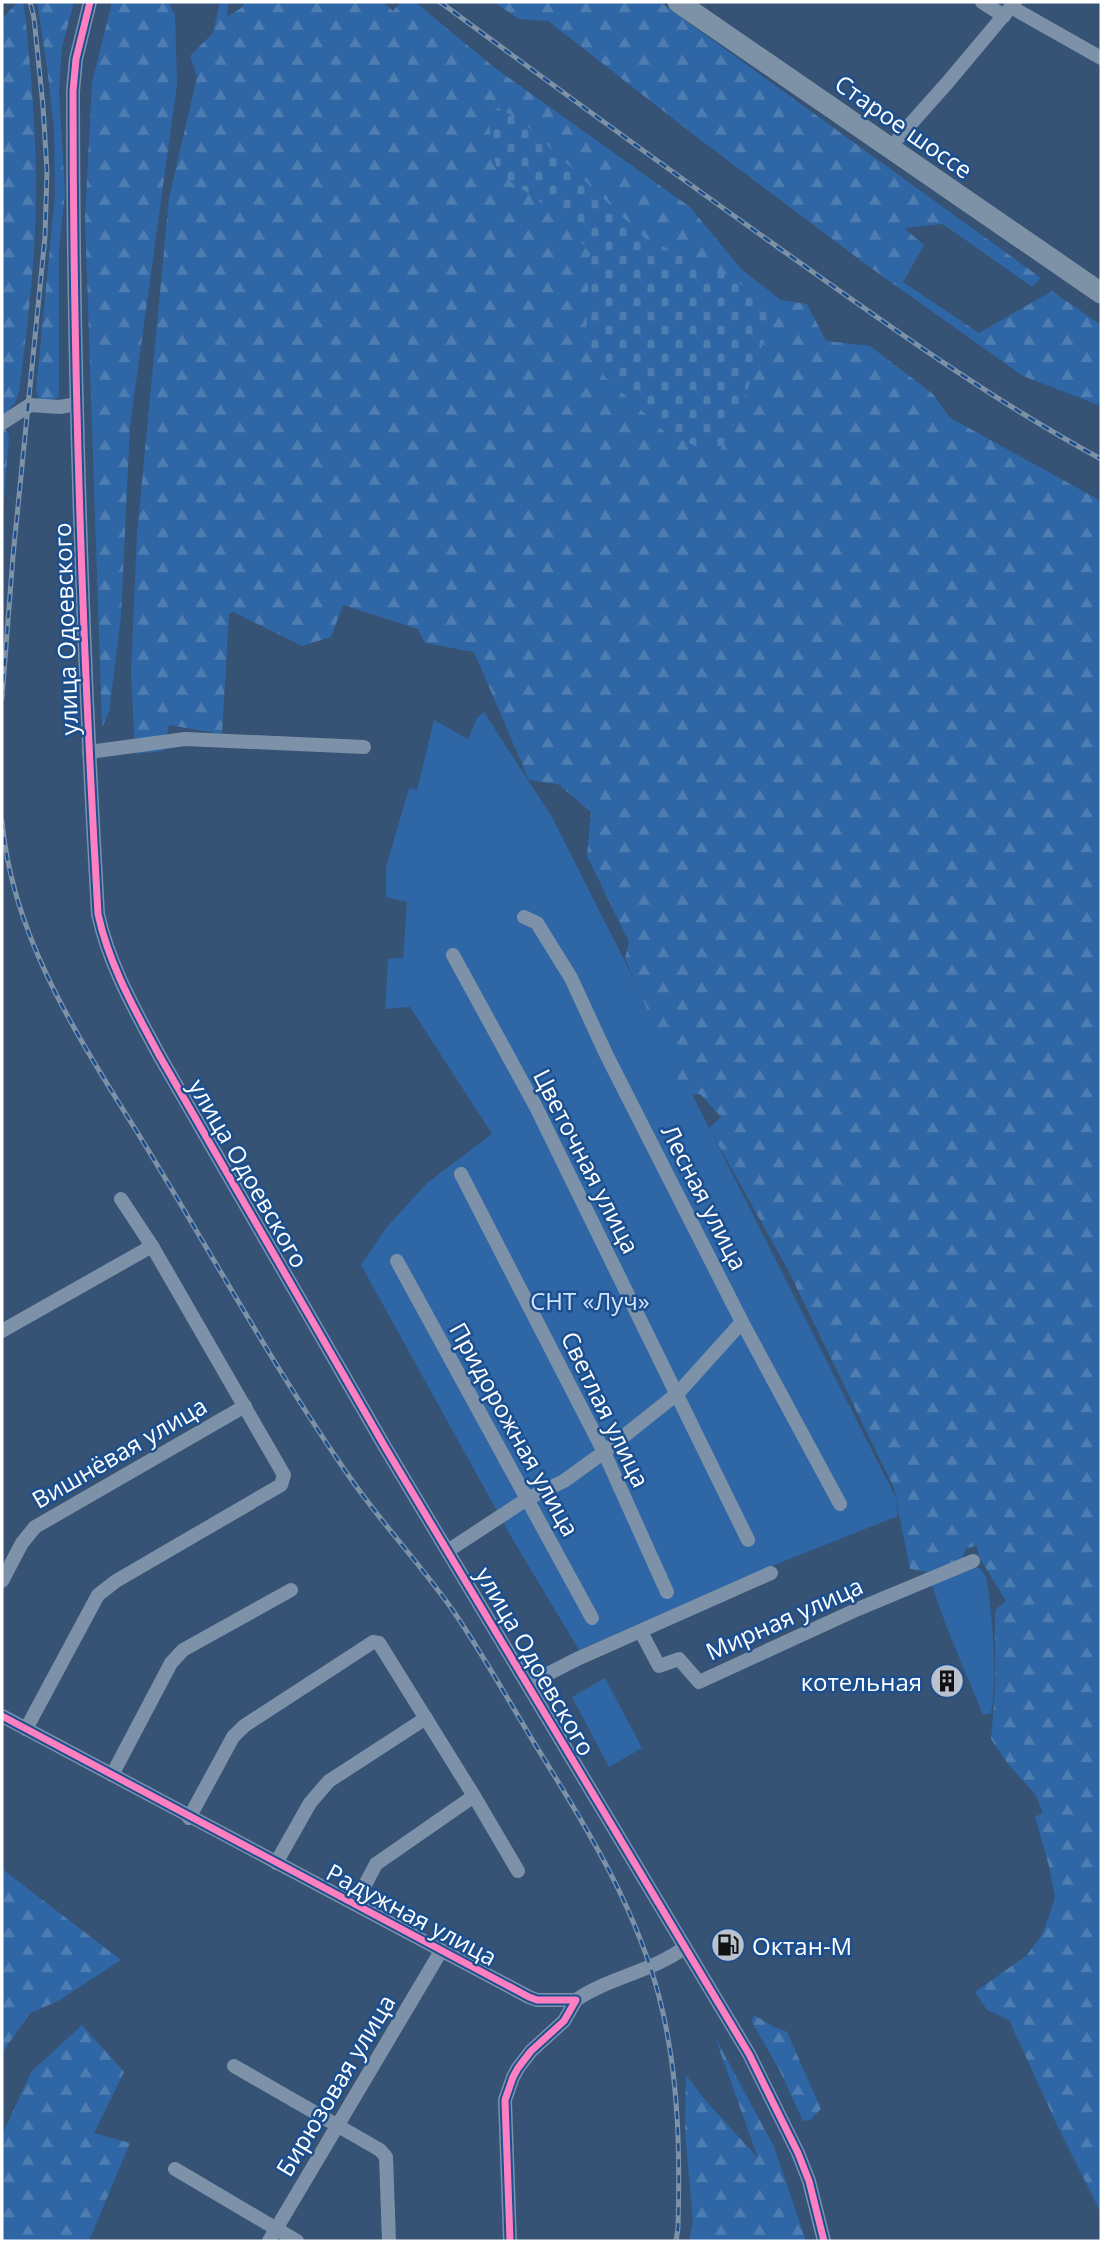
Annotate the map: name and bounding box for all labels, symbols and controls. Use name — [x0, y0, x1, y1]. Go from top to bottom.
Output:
street label: Старое шоссе — [829, 66, 979, 186]
street label: улица Одоевского — [45, 522, 85, 736]
street label: Цветочная улица — [526, 1063, 648, 1259]
street label: улица Одоевского — [181, 1073, 317, 1273]
street label: Лесная улица — [654, 1119, 756, 1275]
park label: СНТ «Луч» — [530, 1284, 650, 1317]
street label: Придорожная улица — [442, 1316, 588, 1542]
street label: Светлая улица — [554, 1326, 658, 1492]
street label: Вишнёвая улица — [26, 1389, 212, 1515]
street label: улица Одоевского — [468, 1561, 604, 1761]
street label: Мирная улица — [700, 1569, 868, 1667]
building icon: котельная — [928, 1662, 966, 1700]
place label: котельная — [801, 1665, 922, 1698]
street label: Радужная улица — [321, 1855, 503, 1973]
fuel station icon: Октан-М — [709, 1926, 747, 1964]
place label: Октан-М — [752, 1929, 852, 1962]
street label: Бирюзовая улица — [268, 1988, 402, 2182]

